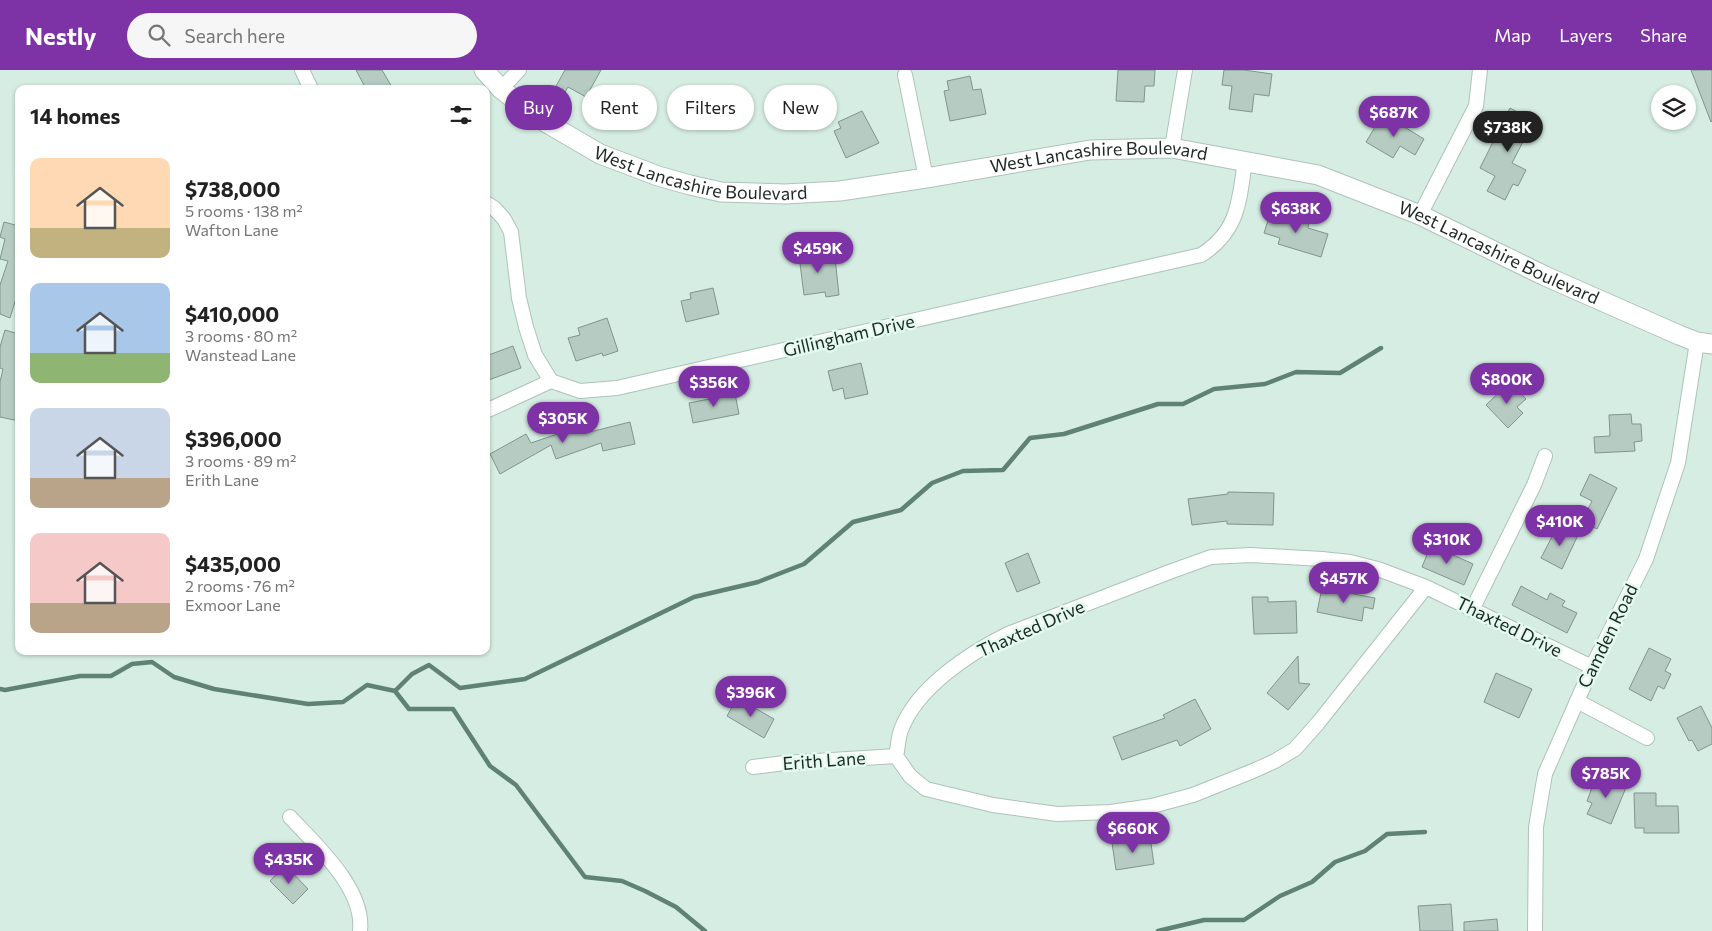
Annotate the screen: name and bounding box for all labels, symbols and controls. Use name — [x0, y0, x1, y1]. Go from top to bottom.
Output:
search box — [127, 13, 477, 58]
text: Nestly — [25, 21, 97, 50]
icon: search — [145, 21, 173, 49]
text: Search here — [185, 24, 285, 47]
text: Map — [1494, 24, 1531, 46]
text: Layers — [1559, 24, 1612, 46]
text: Share — [1640, 24, 1687, 46]
chip: Buy — [505, 85, 572, 130]
chip: Rent — [582, 85, 657, 130]
chip: Filters — [667, 85, 754, 130]
chip: New — [764, 85, 837, 130]
map controls — [1651, 85, 1696, 130]
button: layers — [1651, 85, 1696, 130]
pin: $687K — [1359, 96, 1429, 138]
icon: filters — [447, 101, 475, 129]
text: $687K — [1370, 102, 1418, 121]
text: 14 homes — [30, 103, 120, 128]
pin: $738K — [1473, 111, 1543, 153]
text: $738K — [1484, 117, 1532, 136]
street label: West Lancashire Boulevard — [988, 136, 1209, 177]
street label: West Lancashire Boulevard — [591, 141, 808, 204]
text: $738,000 — [185, 176, 280, 201]
icon: home — [70, 178, 130, 238]
pin: $638K — [1261, 191, 1331, 234]
street label: West Lancashire Boulevard — [1396, 196, 1603, 308]
text: $638K — [1271, 198, 1321, 217]
text: 5 rooms · 138 m² — [185, 201, 303, 220]
text: Wafton Lane — [185, 220, 279, 239]
pin: $459K — [783, 232, 853, 274]
text: $459K — [793, 238, 843, 257]
text: $410,000 — [185, 301, 279, 326]
icon: home — [70, 303, 130, 363]
street label: Gillingham Drive — [781, 309, 917, 361]
text: 3 rooms · 80 m² — [185, 326, 297, 345]
text: Wanstead Lane — [185, 345, 296, 364]
pin: $800K — [1472, 362, 1542, 405]
pin: $356K — [679, 366, 749, 408]
text: $800K — [1481, 369, 1533, 388]
text: $356K — [690, 372, 738, 391]
pin: $305K — [528, 402, 598, 444]
text: $305K — [538, 408, 588, 427]
text: $396,000 — [185, 426, 282, 451]
icon: home — [70, 428, 130, 488]
text: 3 rooms · 89 m² — [185, 451, 296, 470]
text: Erith Lane — [185, 470, 259, 489]
pin: $410K — [1525, 504, 1595, 547]
text: $410K — [1536, 511, 1584, 530]
pin: $310K — [1412, 522, 1482, 565]
text: $310K — [1423, 529, 1471, 548]
text: $435,000 — [185, 551, 281, 576]
icon: home — [70, 553, 130, 613]
pin: $457K — [1309, 562, 1379, 604]
text: $457K — [1320, 568, 1368, 587]
text: 2 rooms · 76 m² — [185, 576, 295, 595]
street label: Camden Road — [1572, 580, 1642, 691]
street label: Thaxted Drive — [1453, 591, 1566, 661]
text: Exmoor Lane — [185, 595, 281, 614]
street label: Thaxted Drive — [974, 595, 1088, 662]
pin: $396K — [716, 676, 786, 718]
text: $396K — [726, 682, 776, 701]
street label: Erith Lane — [782, 746, 866, 774]
pin: $785K — [1571, 756, 1641, 799]
text: $785K — [1582, 763, 1630, 782]
pin: $660K — [1098, 812, 1168, 854]
text: $660K — [1108, 818, 1158, 837]
pin: $435K — [254, 842, 324, 885]
text: $435K — [265, 849, 313, 868]

